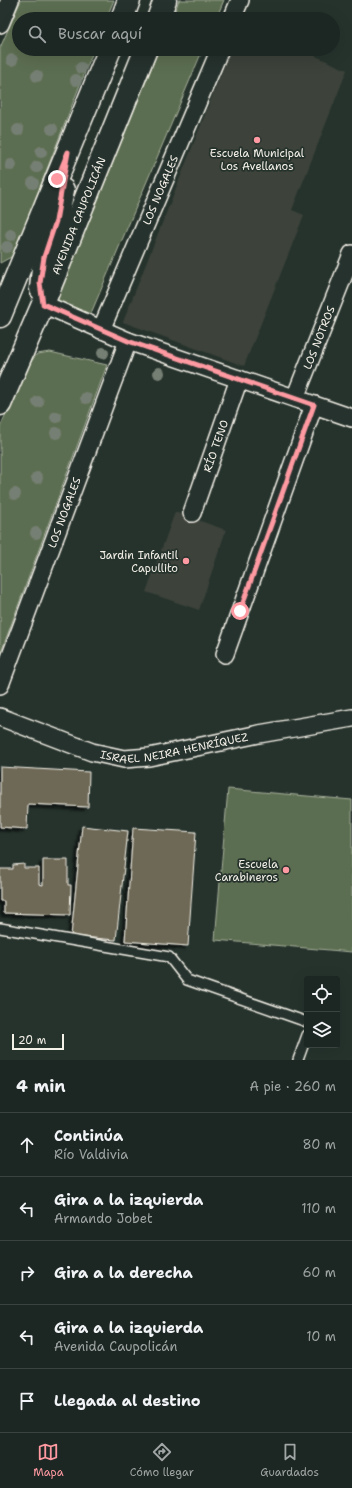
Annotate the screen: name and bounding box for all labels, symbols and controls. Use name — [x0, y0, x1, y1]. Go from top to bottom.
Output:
search box — [12, 12, 340, 56]
icon: search — [26, 23, 48, 45]
text: Buscar aquí — [58, 24, 142, 44]
marker: Escuela Municipal Los Avellanos — [252, 135, 262, 145]
place label: Escuela Municipal Los Avellanos — [210, 146, 305, 174]
street label: LOS NOGALES — [139, 153, 182, 227]
street label: AVENIDA CAUPOLICÁN — [48, 155, 109, 277]
route end — [48, 170, 66, 188]
street label: LOS NOTROS — [300, 304, 338, 371]
street label: RÍO TENO — [199, 418, 232, 474]
street label: LOS NOGALES — [44, 475, 84, 550]
place label: Jardin Infantil Capullito — [99, 548, 179, 576]
marker: Jardin Infantil Capullito — [181, 556, 191, 566]
route start — [231, 602, 249, 620]
street label: ISRAEL NEIRA HENRÍQUEZ — [99, 729, 250, 767]
place label: Escuela Carabineros — [215, 857, 278, 885]
marker: Escuela Carabineros — [281, 865, 291, 875]
map controls — [304, 976, 340, 1048]
button: locate — [304, 976, 340, 1012]
button: layers — [304, 1012, 340, 1048]
scale bar — [12, 1032, 64, 1051]
text: 20 m — [18, 1033, 46, 1048]
text: 4 min — [16, 1075, 66, 1097]
text: A pie · 260 m — [250, 1078, 336, 1095]
text: Continúa — [54, 1126, 123, 1146]
icon: ahead — [16, 1134, 38, 1156]
text: 80 m — [302, 1136, 336, 1153]
text: Río Valdivia — [54, 1146, 128, 1163]
text: Gira a la izquierda — [54, 1190, 203, 1210]
icon: left — [16, 1198, 38, 1220]
text: 110 m — [301, 1200, 336, 1217]
text: Armando Jobet — [54, 1210, 153, 1227]
icon: right — [16, 1262, 38, 1284]
text: Gira a la derecha — [54, 1263, 193, 1283]
text: 60 m — [303, 1264, 336, 1281]
text: Gira a la izquierda — [54, 1318, 203, 1338]
icon: left — [16, 1326, 38, 1348]
text: 10 m — [306, 1328, 336, 1345]
text: Avenida Caupolicán — [54, 1338, 177, 1355]
icon: arrive — [16, 1390, 38, 1412]
text: Llegada al destino — [54, 1391, 201, 1411]
tab: Mapa — [33, 1441, 64, 1480]
tab: Cómo llegar — [130, 1441, 194, 1480]
tab: Guardados — [260, 1441, 319, 1480]

